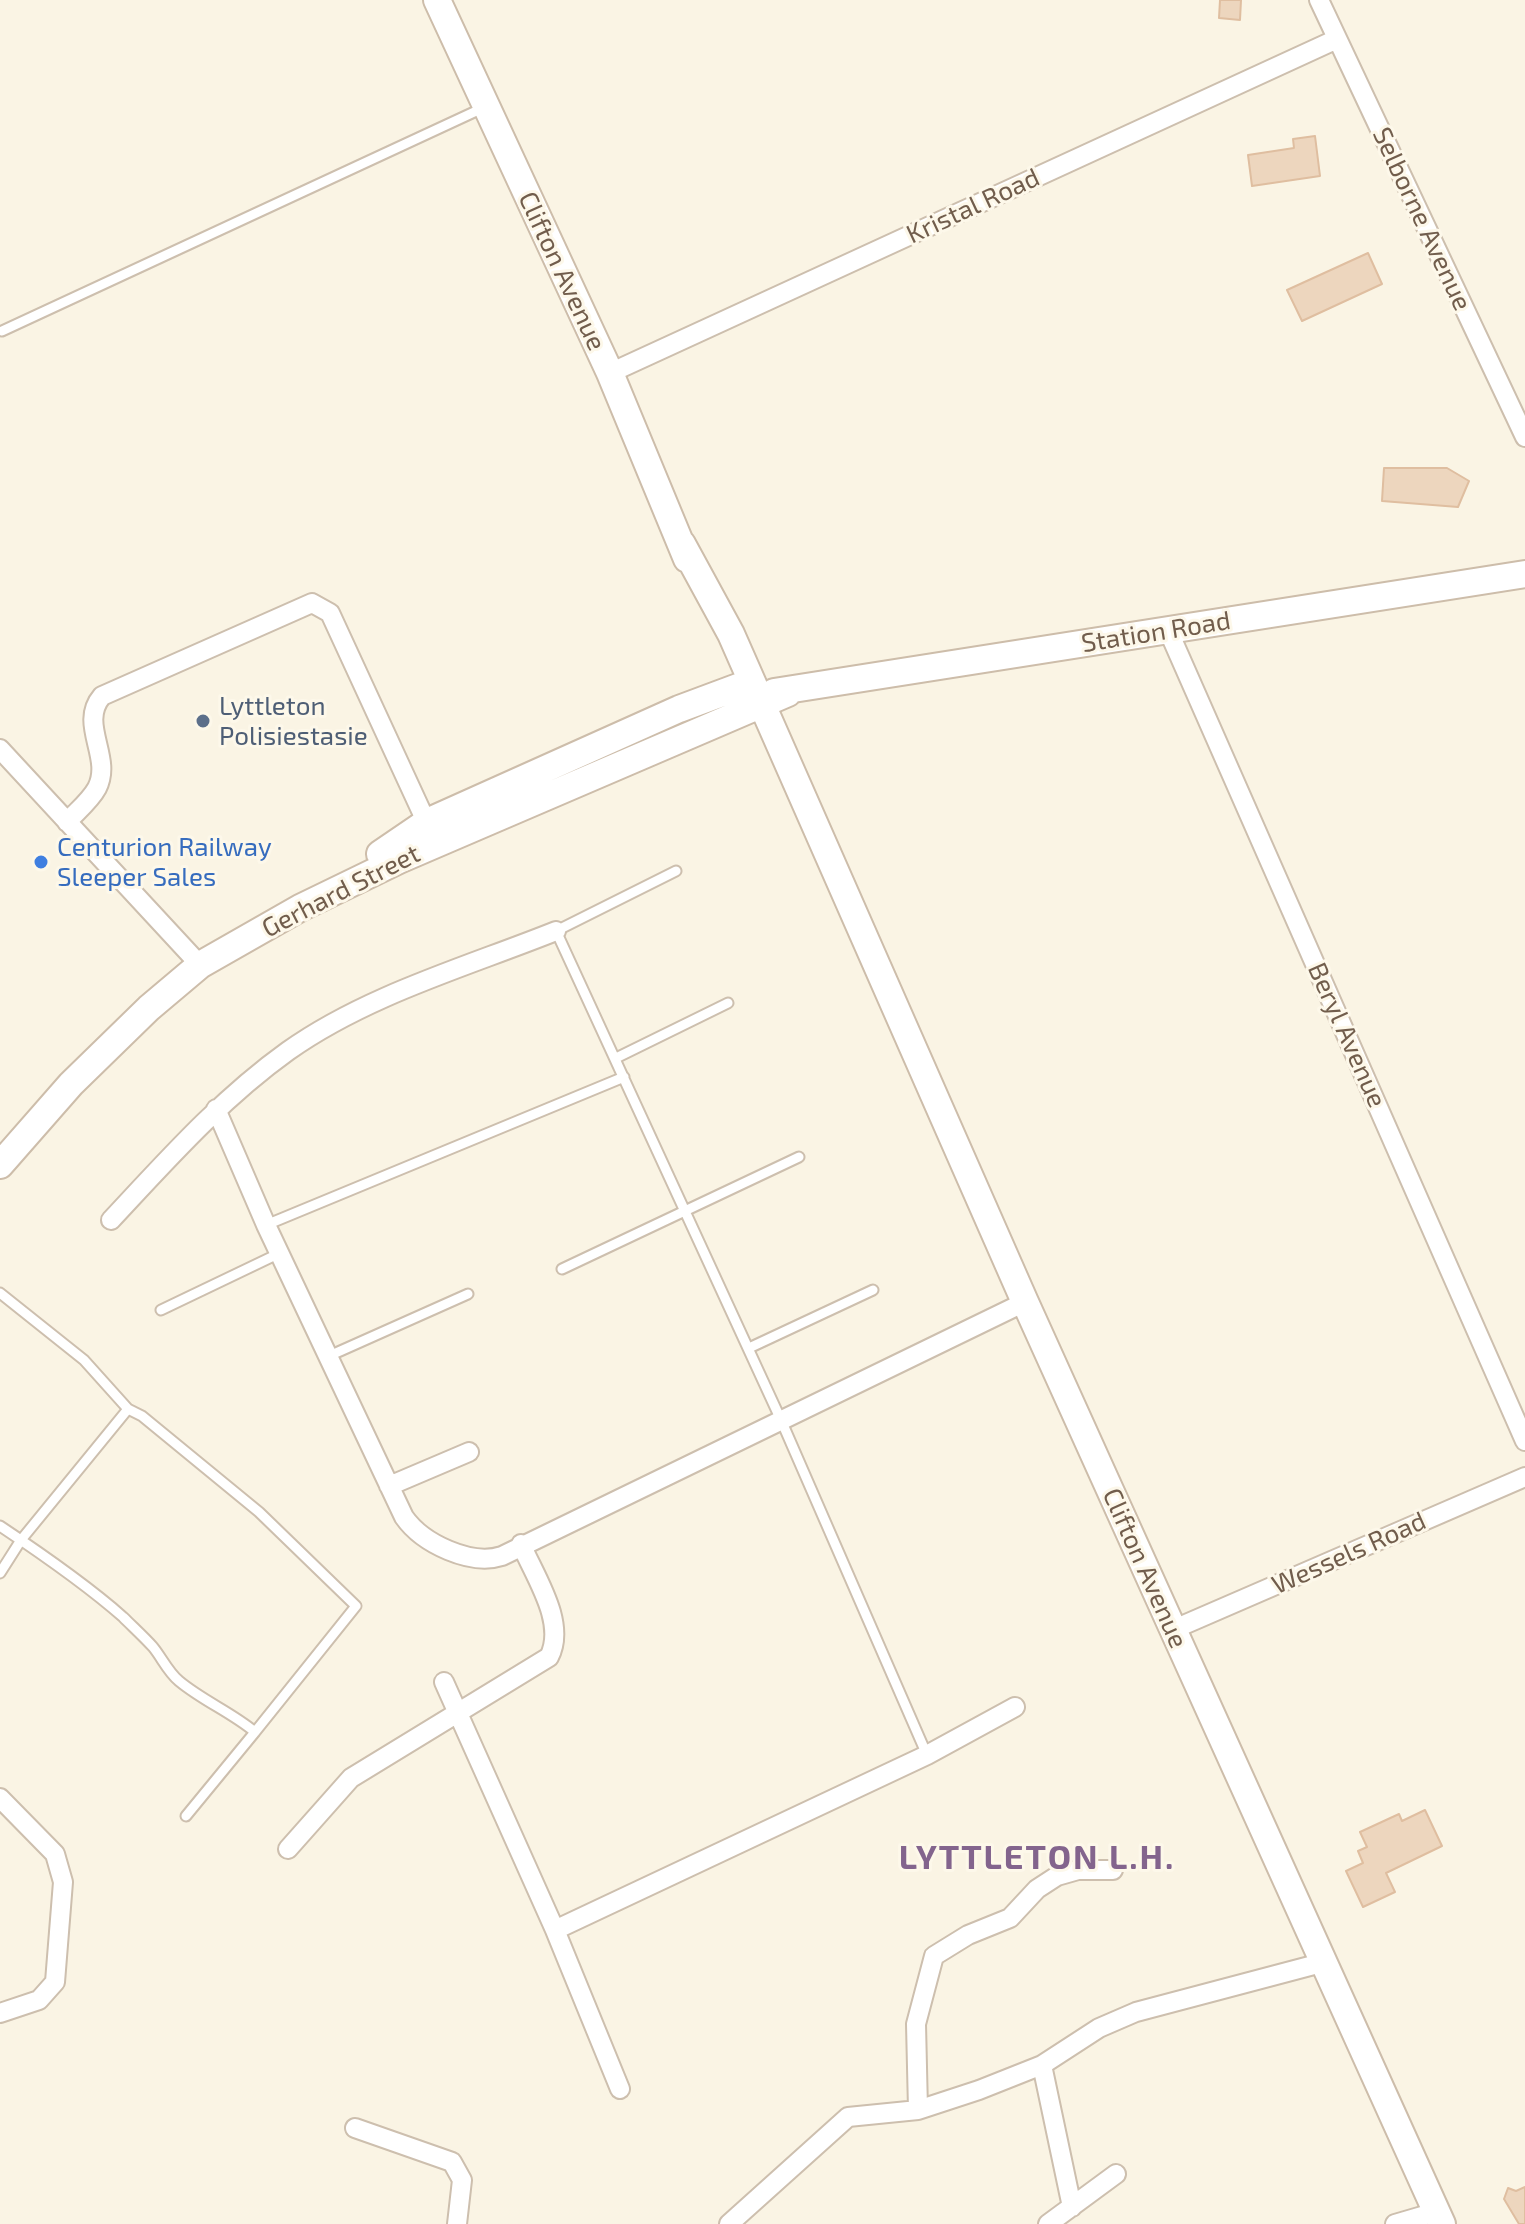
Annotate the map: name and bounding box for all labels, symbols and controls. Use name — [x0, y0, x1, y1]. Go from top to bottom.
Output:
street label: Selborne Avenue — [1366, 123, 1478, 315]
street label: Kristal Road — [902, 162, 1044, 250]
street label: Clifton Avenue — [512, 187, 612, 355]
street label: Station Road — [1079, 605, 1233, 659]
place label: Lyttleton Polisiestasie — [219, 690, 368, 752]
marker: Lyttleton Polisiestasie — [194, 712, 212, 730]
place label: Centurion Railway Sleeper Sales — [57, 831, 272, 892]
street label: Gerhard Street — [257, 838, 425, 944]
marker: Centurion Railway Sleeper Sales — [32, 853, 50, 871]
street label: Beryl Avenue — [1301, 958, 1393, 1112]
street label: Clifton Avenue — [1096, 1483, 1194, 1653]
street label: Wessels Road — [1267, 1505, 1431, 1601]
district label: LYTTLETON L.H. — [899, 1838, 1175, 1878]

